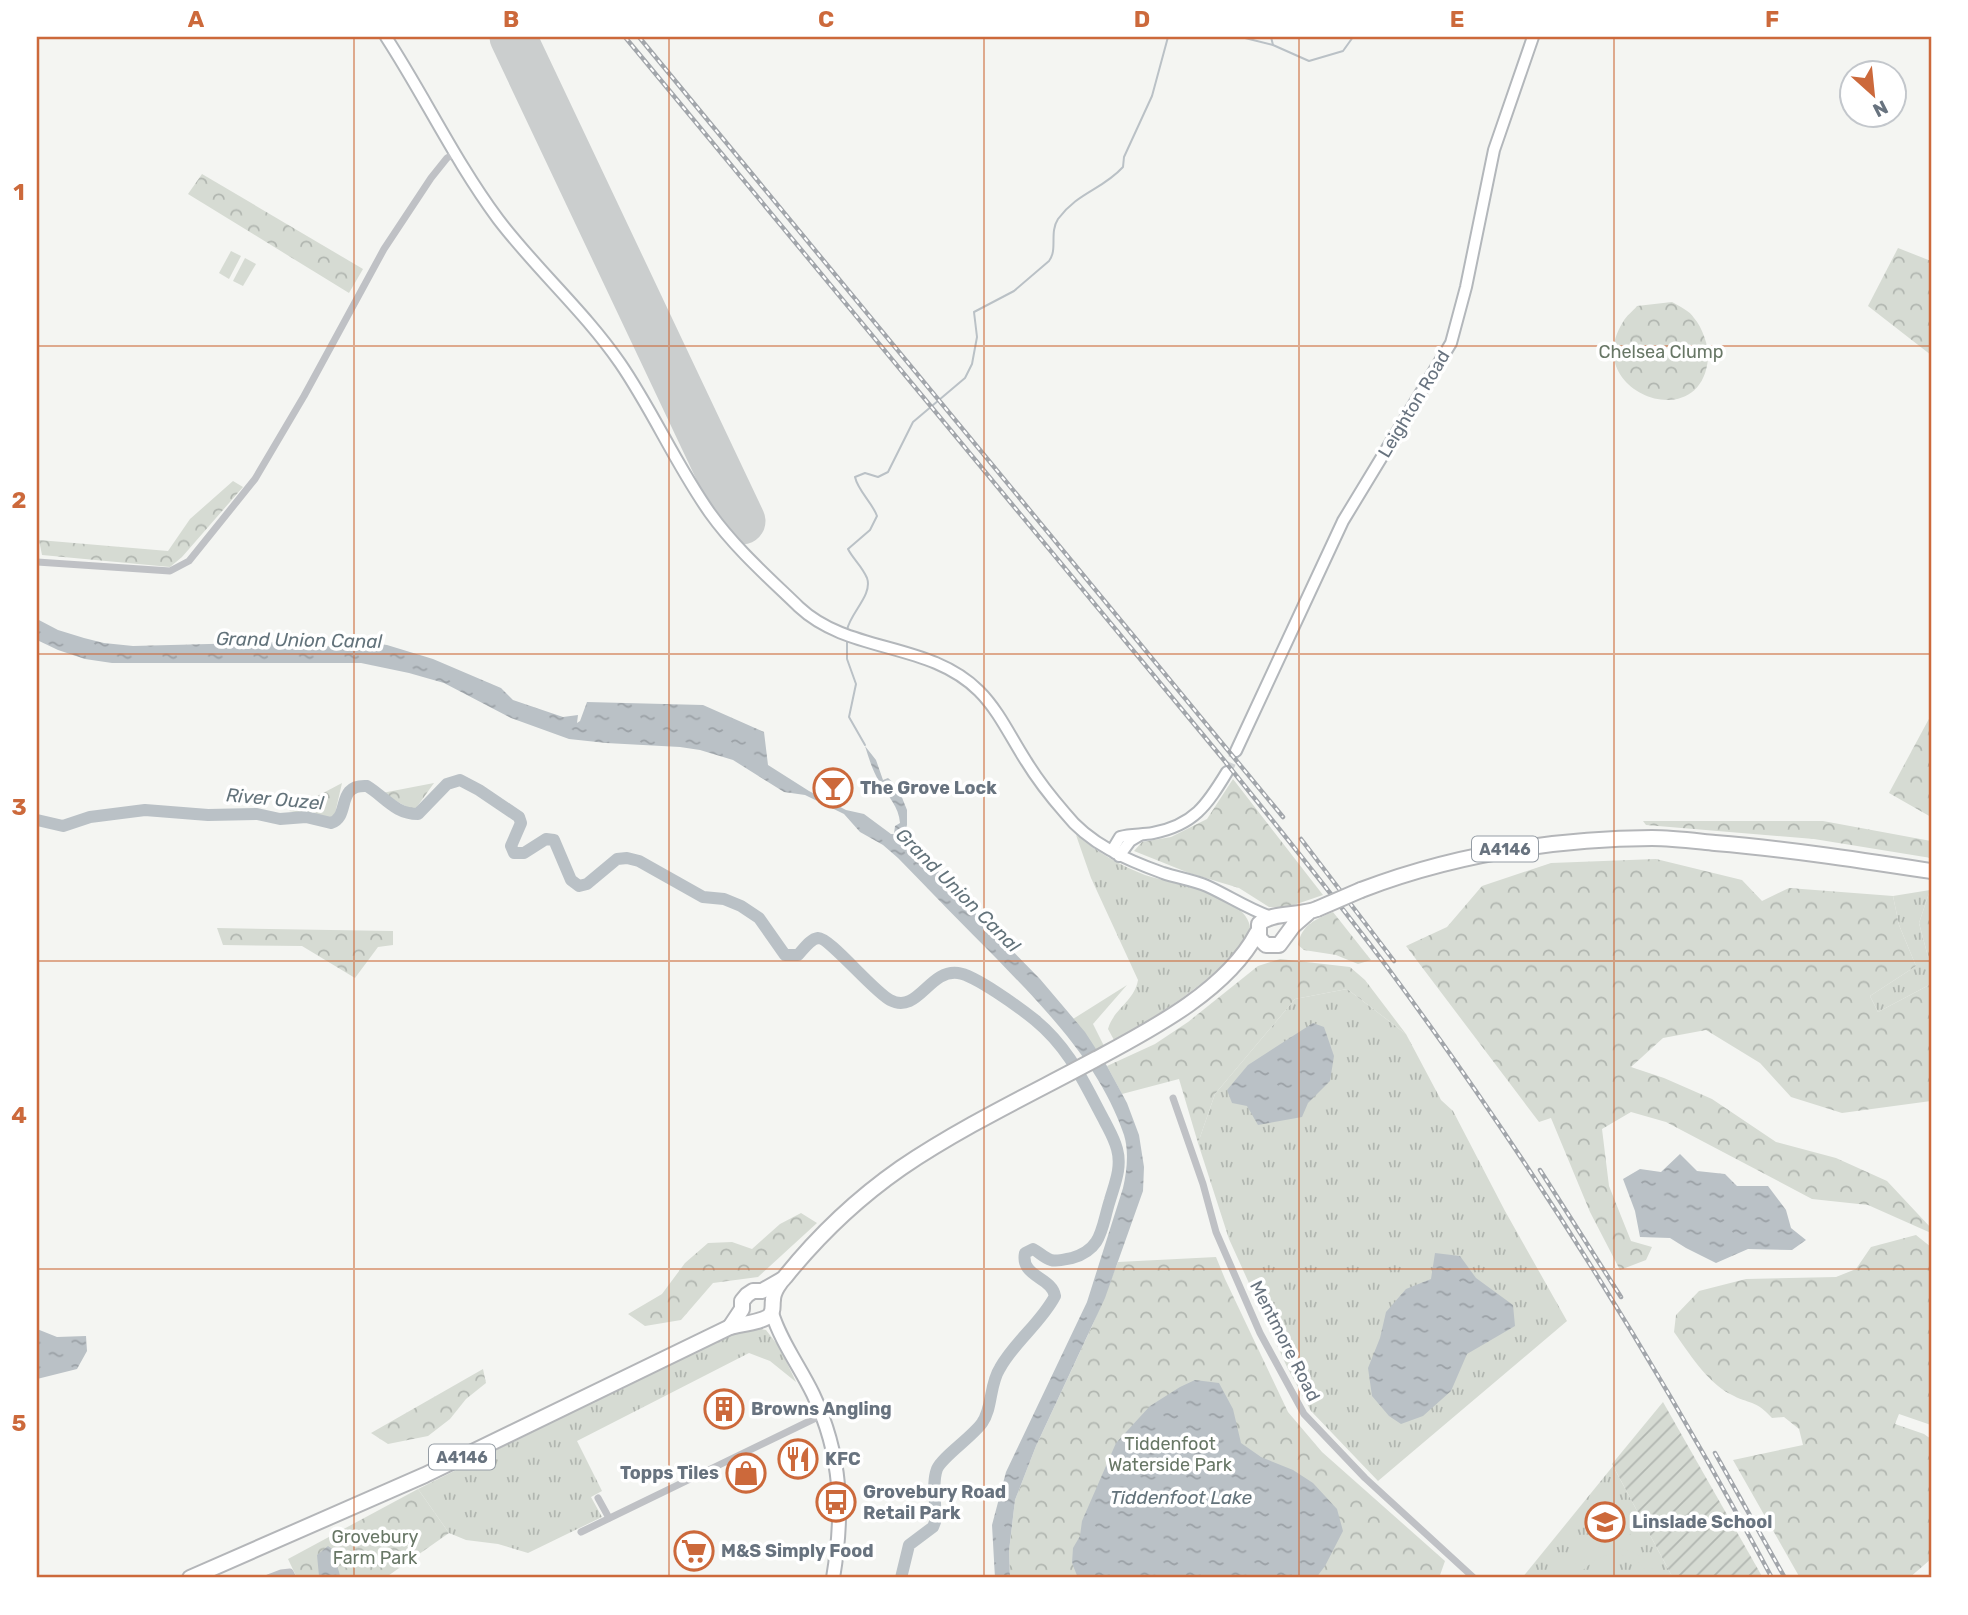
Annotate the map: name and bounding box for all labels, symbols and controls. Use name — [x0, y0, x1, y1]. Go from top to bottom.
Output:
text: A — [188, 5, 205, 33]
text: B — [503, 5, 519, 33]
text: C — [818, 5, 834, 33]
text: D — [1134, 5, 1150, 33]
text: E — [1450, 5, 1464, 33]
text: F — [1765, 5, 1779, 33]
north arrow — [1839, 60, 1909, 130]
text: N — [1869, 95, 1892, 122]
text: 1 — [13, 178, 25, 206]
park label: Chelsea Clump — [1599, 341, 1723, 363]
street label: Leighton Road — [1373, 346, 1455, 462]
text: 2 — [12, 486, 26, 514]
water label: Grand Union Canal — [216, 627, 383, 653]
bar icon: The Grove Lock — [812, 767, 854, 809]
place label: The Grove Lock — [860, 777, 997, 799]
water label: River Ouzel — [225, 783, 325, 815]
text: 3 — [11, 793, 27, 821]
water label: Grand Union Canal — [891, 823, 1025, 957]
road number: A4146 — [1472, 836, 1538, 862]
text: 4 — [11, 1101, 27, 1129]
street label: Mentmore Road — [1245, 1277, 1325, 1405]
building icon: Browns Angling — [703, 1388, 745, 1430]
place label: Browns Angling — [751, 1398, 892, 1420]
text: 5 — [12, 1409, 27, 1437]
park label: Tiddenfoot Waterside Park — [1108, 1433, 1233, 1476]
restaurant icon: KFC — [777, 1438, 819, 1480]
road number: A4146 — [429, 1444, 495, 1470]
place label: KFC — [825, 1448, 861, 1470]
shop icon: Topps Tiles — [725, 1452, 767, 1494]
place label: Topps Tiles — [620, 1462, 719, 1484]
bus stop icon: Grovebury Road Retail Park — [815, 1481, 857, 1523]
place label: Grovebury Road Retail Park — [863, 1481, 1006, 1524]
water label: Tiddenfoot Lake — [1110, 1486, 1252, 1509]
school or university icon: Linslade School — [1584, 1501, 1626, 1543]
place label: Linslade School — [1632, 1511, 1772, 1533]
park label: Grovebury Farm Park — [332, 1526, 419, 1569]
supermarket icon: M&S Simply Food — [673, 1530, 715, 1572]
place label: M&S Simply Food — [721, 1540, 874, 1562]

